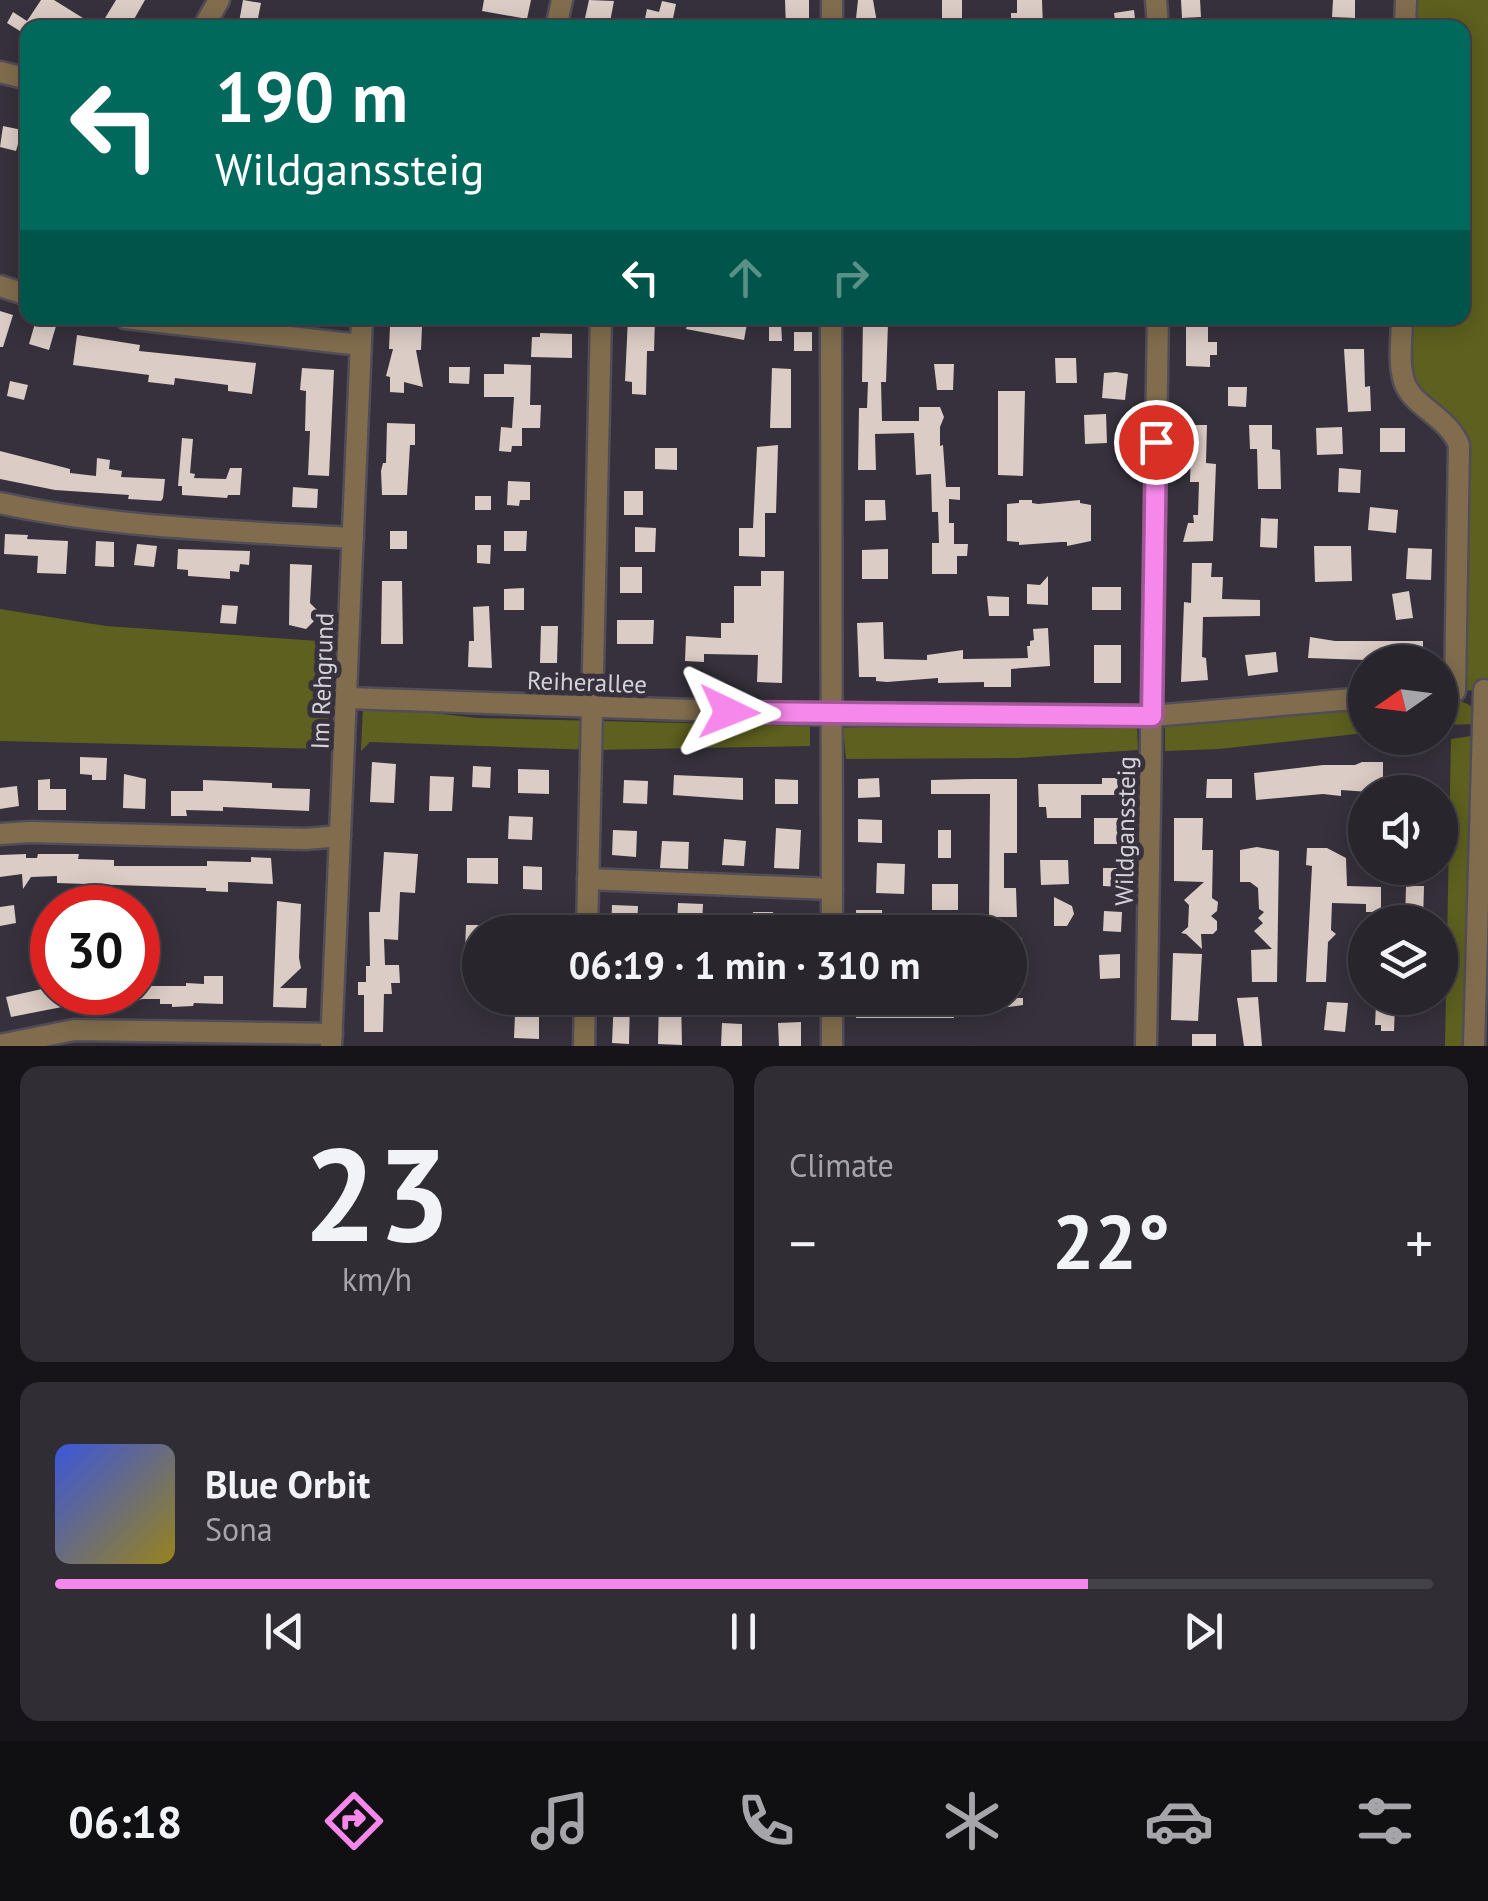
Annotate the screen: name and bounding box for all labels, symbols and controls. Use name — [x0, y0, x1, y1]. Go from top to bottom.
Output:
text: 190 m — [215, 51, 408, 141]
icon: left — [50, 60, 180, 190]
text: Wildganssteig — [215, 139, 485, 197]
icon: left — [613, 250, 668, 305]
icon: ahead — [718, 250, 773, 305]
icon: right — [823, 250, 878, 305]
pin — [1114, 400, 1199, 485]
icon: arrive — [1129, 415, 1184, 470]
street label: Im Rehgrund — [304, 612, 340, 750]
north arrow — [1348, 645, 1458, 755]
map controls — [1348, 645, 1458, 1015]
position arrow — [677, 660, 781, 764]
street label: Reiherallee — [526, 664, 648, 700]
street label: Wildganssteig — [1108, 756, 1142, 906]
button: sound — [1348, 775, 1458, 885]
speed limit sign: 30 — [30, 885, 160, 1015]
button: layers — [1348, 905, 1458, 1015]
text: 06:19 · 1 min · 310 m — [569, 940, 920, 989]
text: 23 — [303, 1109, 451, 1277]
text: Climate — [789, 1144, 894, 1186]
text: 22° — [1052, 1193, 1170, 1290]
text: − — [789, 1207, 817, 1278]
text: + — [1405, 1207, 1433, 1278]
text: km/h — [342, 1258, 412, 1300]
text: Blue Orbit — [205, 1459, 370, 1508]
text: Sona — [205, 1508, 273, 1550]
icon: previous — [257, 1604, 312, 1659]
icon: pause — [716, 1604, 771, 1659]
icon: next — [1176, 1604, 1231, 1659]
icon: directions — [319, 1786, 389, 1856]
icon: music — [525, 1786, 595, 1856]
icon: phone — [731, 1786, 801, 1856]
icon: climate — [937, 1786, 1007, 1856]
icon: car — [1144, 1786, 1214, 1856]
icon: filters — [1350, 1786, 1420, 1856]
text: 06:18 — [68, 1792, 182, 1850]

